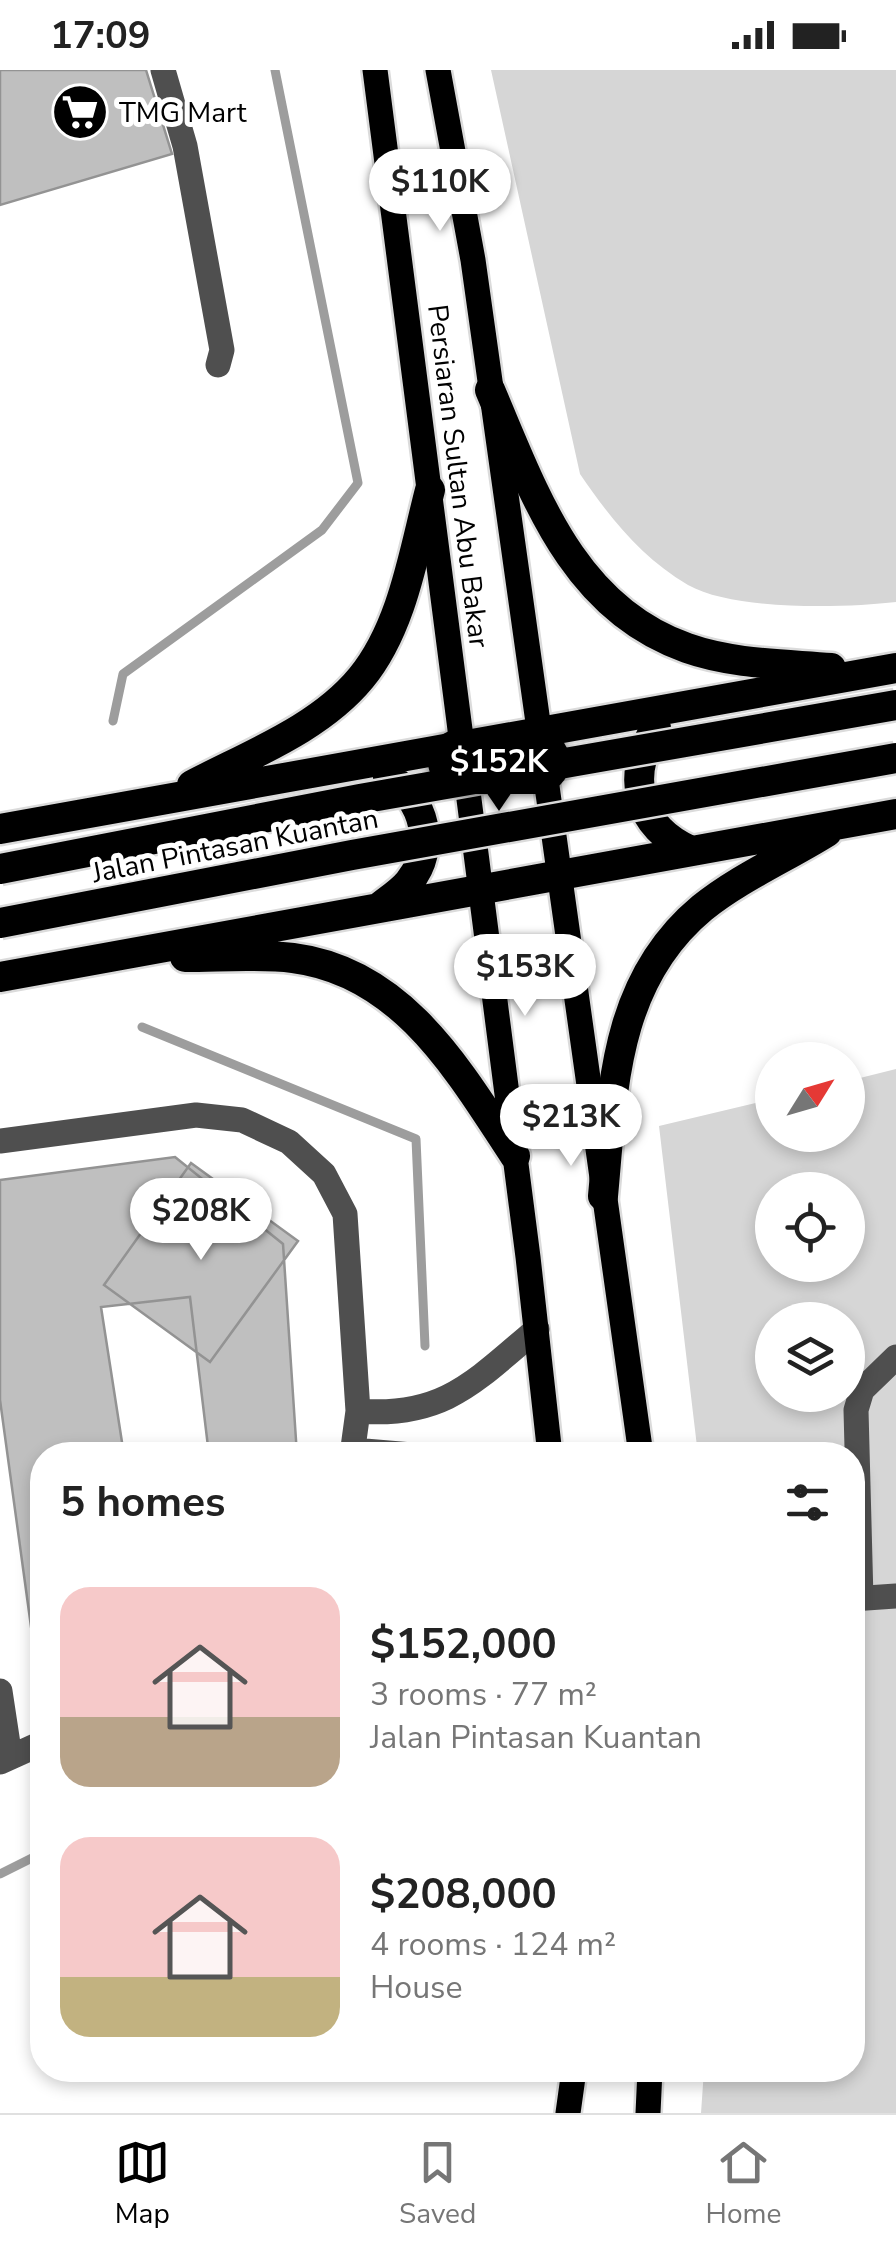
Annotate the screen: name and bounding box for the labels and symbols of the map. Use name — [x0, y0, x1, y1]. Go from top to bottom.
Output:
supermarket icon: TMG Mart — [50, 82, 110, 142]
place label: TMG Mart — [119, 94, 247, 132]
pin: $110K — [370, 149, 510, 234]
street label: Persiaran Sultan Abu Bakar — [418, 302, 498, 650]
pin: $152K — [429, 729, 569, 814]
street label: Jalan Pintasan Kuantan — [88, 800, 381, 893]
pin: $153K — [455, 934, 595, 1019]
north arrow — [755, 1042, 865, 1152]
pin: $213K — [501, 1084, 641, 1169]
pin: $208K — [131, 1178, 271, 1263]

